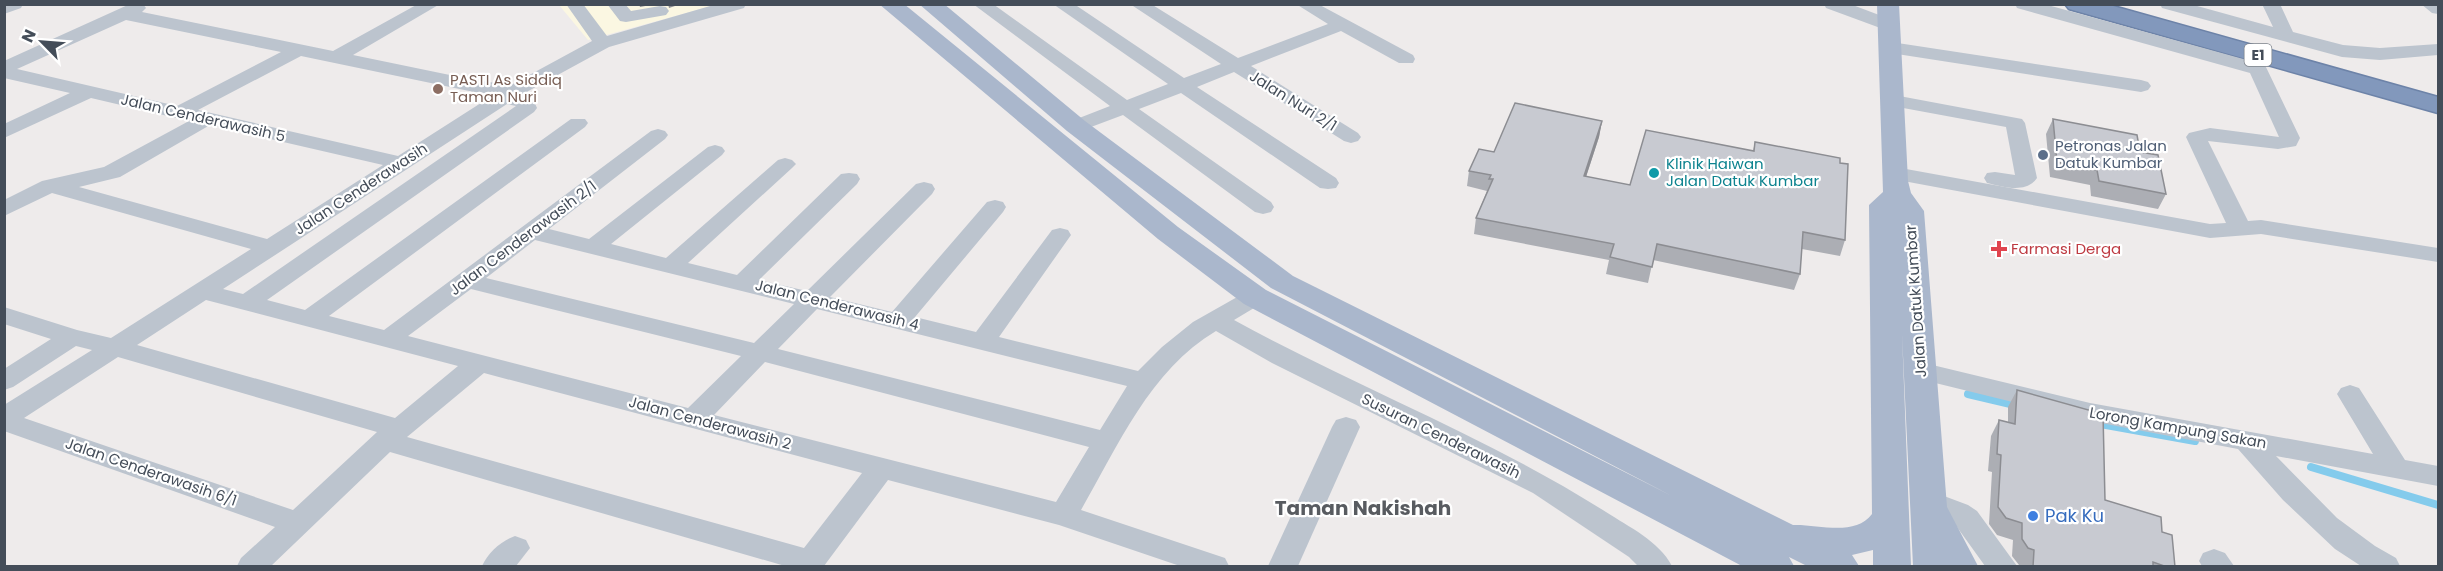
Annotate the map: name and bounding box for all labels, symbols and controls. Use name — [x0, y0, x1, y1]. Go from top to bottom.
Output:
north arrow — [12, 12, 72, 72]
text: N — [16, 26, 42, 46]
road number: E1 — [2244, 44, 2272, 66]
street label: Jalan Nuri 2/1 — [1245, 65, 1341, 136]
place label: PASTI As Siddiq Taman Nuri — [450, 69, 562, 107]
marker: PASTI As Siddiq Taman Nuri — [431, 82, 445, 96]
street label: Jalan Cenderawasih 5 — [119, 88, 287, 147]
place label: Petronas Jalan Datuk Kumbar — [2055, 135, 2167, 173]
street label: Jalan Cenderawasih — [290, 138, 431, 240]
marker: Petronas Jalan Datuk Kumbar — [2036, 148, 2050, 162]
place label: Klinik Haiwan Jalan Datuk Kumbar — [1666, 153, 1819, 191]
marker: Klinik Haiwan Jalan Datuk Kumbar — [1647, 166, 1661, 180]
street label: Jalan Cenderawasih 2/1 — [445, 175, 601, 300]
street label: Jalan Datuk Kumbar — [1900, 224, 1931, 378]
place label: Farmasi Derga — [2011, 238, 2121, 259]
marker: Farmasi Derga — [1992, 242, 2006, 256]
street label: Jalan Cenderawasih 4 — [753, 274, 921, 335]
street label: Susuran Cenderawasih — [1358, 388, 1524, 483]
street label: Jalan Cenderawasih 2 — [627, 391, 794, 454]
street label: Lorong Kampung Sakan — [2088, 402, 2268, 453]
street label: Jalan Cenderawasih 6/1 — [63, 432, 240, 511]
district label: Taman Nakishah — [1275, 494, 1451, 522]
place label: Pak Ku — [2045, 503, 2104, 528]
marker: Pak Ku — [2026, 509, 2040, 523]

